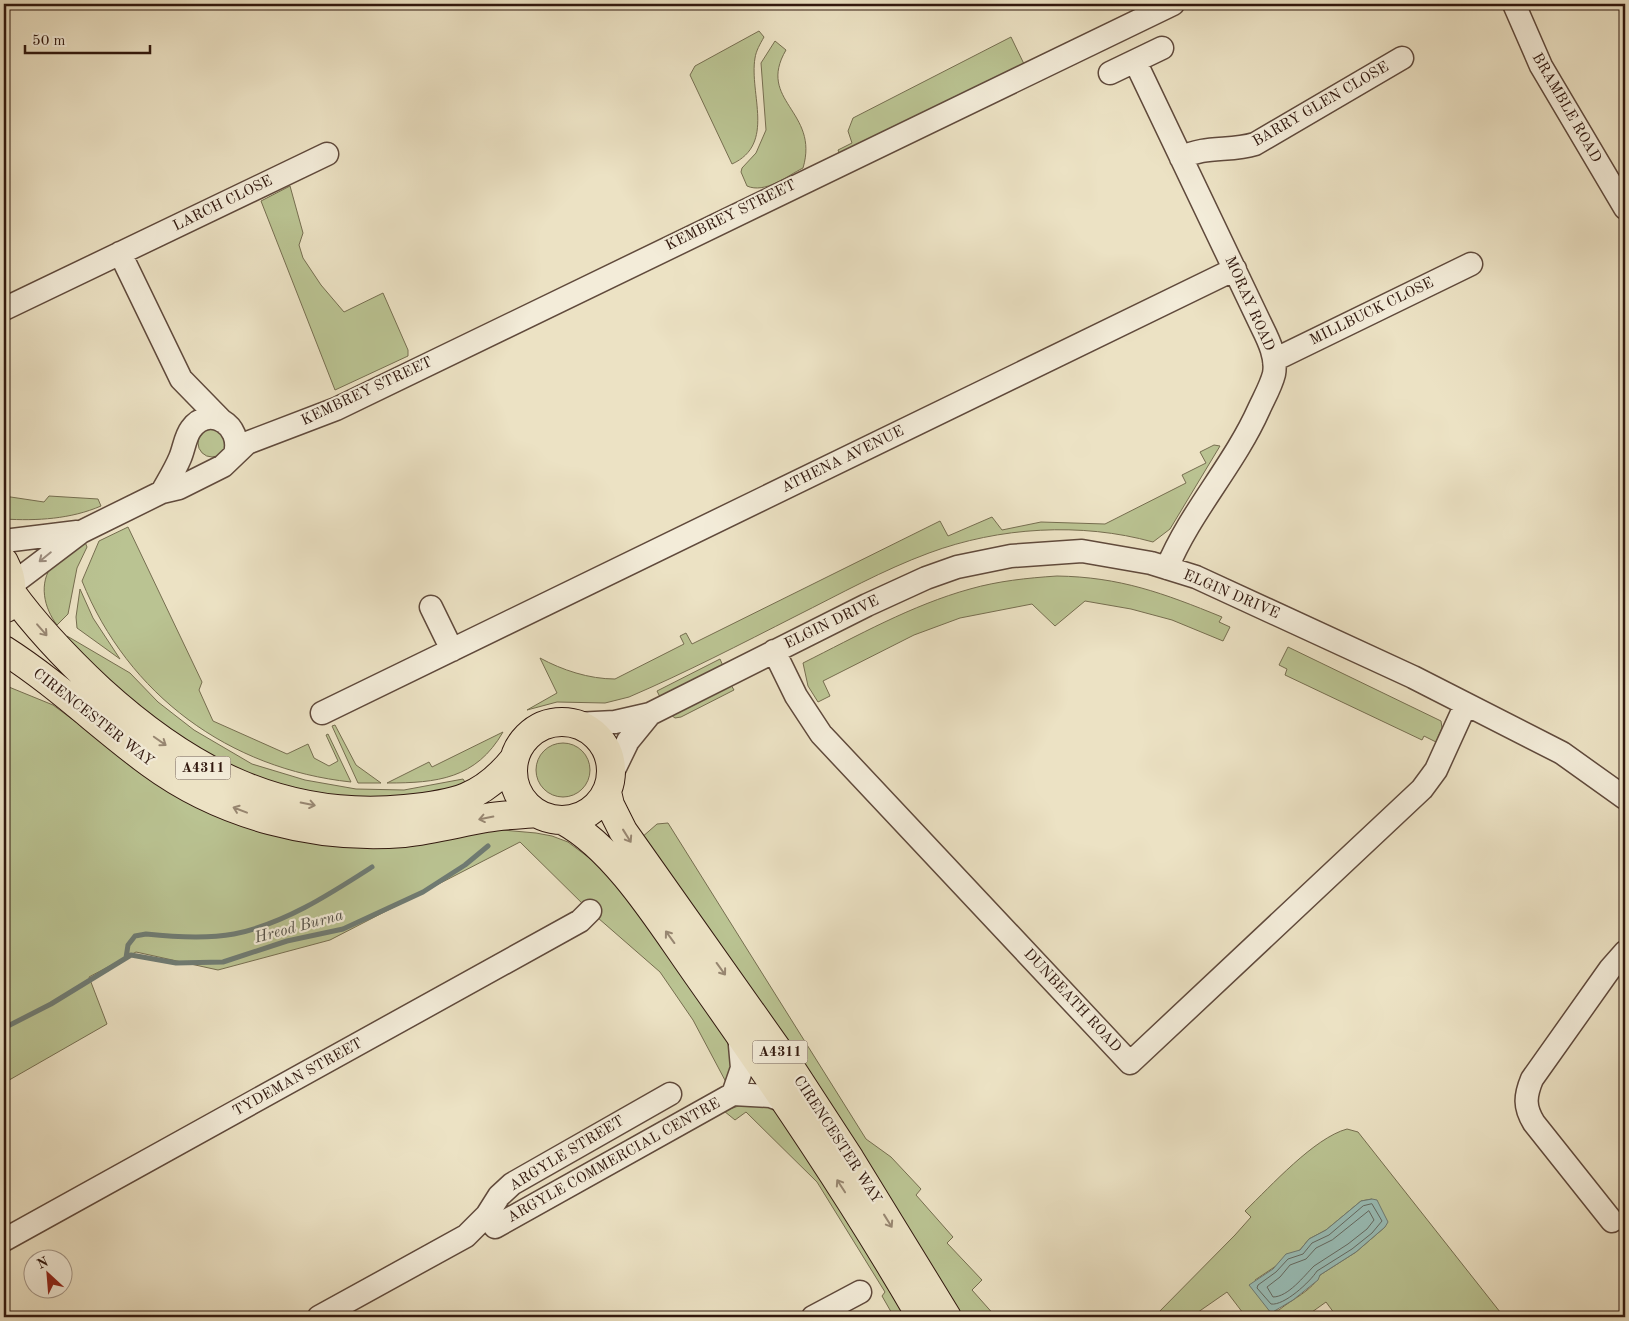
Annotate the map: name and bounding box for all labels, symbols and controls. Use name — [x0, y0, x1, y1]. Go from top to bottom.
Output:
scale bar — [25, 22, 150, 54]
text: 50 m — [32, 34, 66, 49]
street label: BRAMBLE ROAD — [1529, 51, 1603, 165]
street label: BARRY GLEN CLOSE — [1250, 60, 1392, 150]
street label: LARCH CLOSE — [171, 173, 275, 235]
street label: KEMBREY STREET — [663, 178, 799, 254]
street label: MORAY ROAD — [1221, 254, 1277, 354]
street label: MILLBUCK CLOSE — [1308, 276, 1436, 348]
street label: KEMBREY STREET — [299, 355, 435, 429]
street label: ATHENA AVENUE — [779, 424, 907, 496]
one-way arrow — [39, 552, 52, 563]
street label: ELGIN DRIVE — [1181, 568, 1281, 622]
street label: ELGIN DRIVE — [782, 594, 882, 652]
one-way arrow — [36, 623, 47, 636]
street label: CIRENCESTER WAY — [30, 666, 156, 770]
one-way arrow — [153, 736, 167, 746]
road number: A4311 — [176, 756, 230, 780]
one-way arrow — [300, 800, 316, 809]
one-way arrow — [233, 805, 248, 814]
one-way arrow — [479, 814, 495, 823]
one-way arrow — [622, 829, 632, 843]
water label: Hreod Burna — [252, 907, 346, 947]
one-way arrow — [665, 930, 675, 944]
street label: DUNBEATH ROAD — [1020, 946, 1124, 1056]
one-way arrow — [716, 962, 726, 976]
street label: TYDEMAN STREET — [231, 1036, 365, 1120]
road number: A4311 — [752, 1040, 808, 1064]
street label: CIRENCESTER WAY — [790, 1074, 884, 1207]
street label: ARGYLE COMMERCIAL CENTRE — [505, 1096, 723, 1226]
street label: ARGYLE STREET — [507, 1114, 627, 1194]
one-way arrow — [835, 1180, 845, 1194]
one-way arrow — [884, 1213, 894, 1227]
north arrow — [22, 1248, 72, 1298]
text: N — [35, 1254, 51, 1272]

